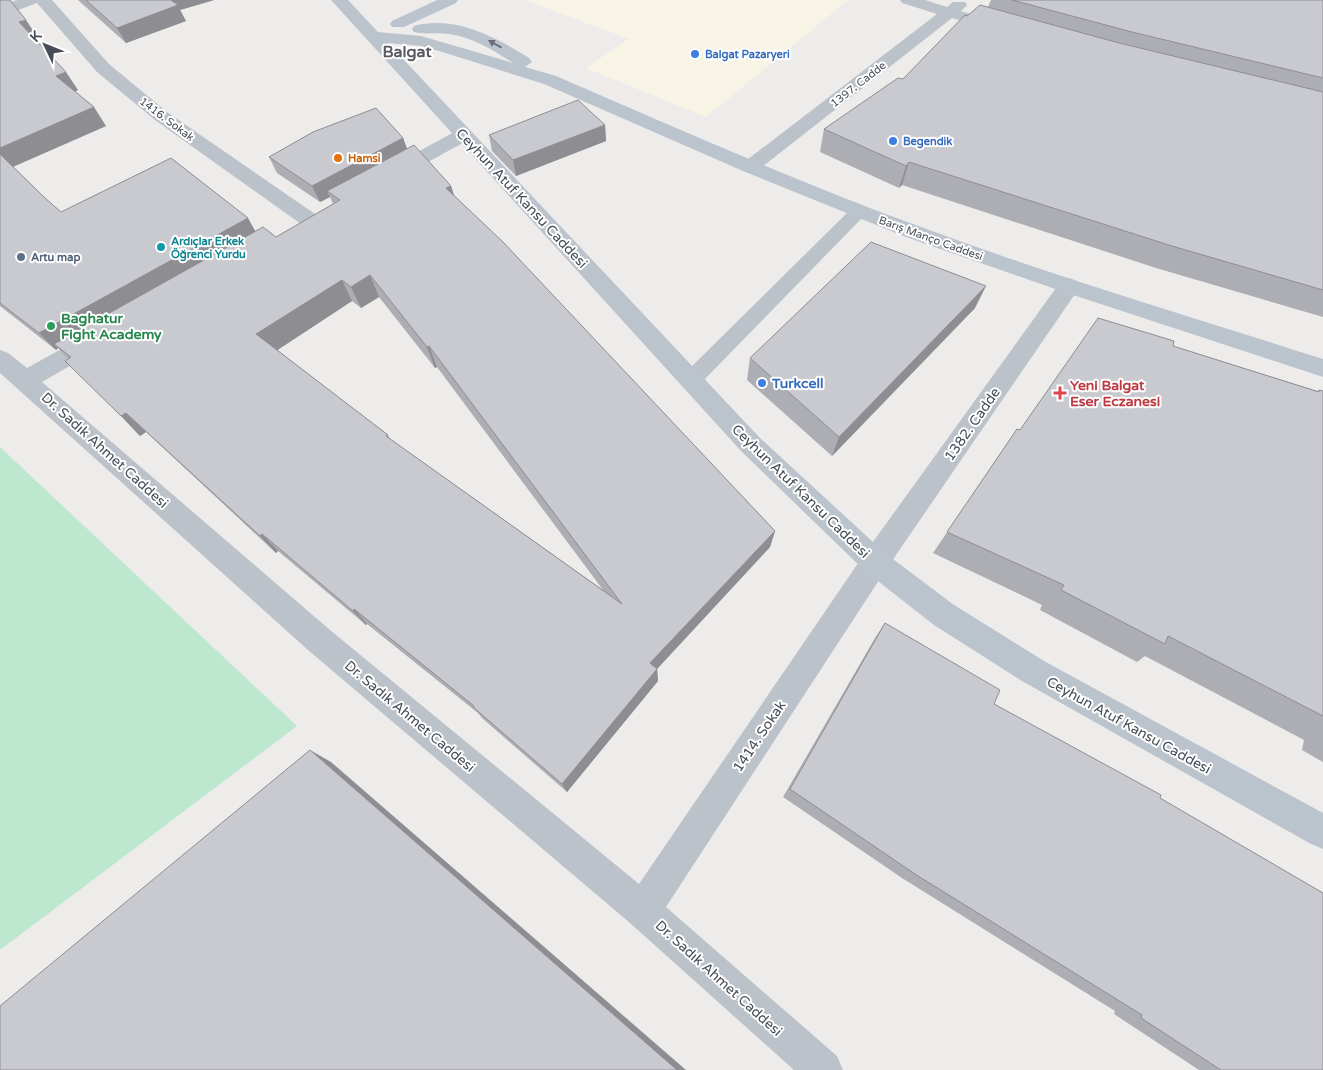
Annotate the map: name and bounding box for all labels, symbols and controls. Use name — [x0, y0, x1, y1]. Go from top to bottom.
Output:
north arrow — [20, 20, 70, 70]
text: K — [26, 27, 46, 46]
one-way arrow — [488, 39, 501, 48]
district label: Balgat — [382, 42, 432, 62]
marker: Balgat Pazaryeri — [689, 48, 701, 60]
place label: Balgat Pazaryeri — [705, 48, 790, 62]
street label: 1397. Cadde — [828, 59, 889, 110]
street label: 1416. Sokak — [137, 95, 197, 144]
street label: Ceyhun Atuf Kansu Caddesi — [452, 125, 591, 272]
marker: Begendik — [887, 135, 899, 147]
place label: Begendik — [903, 135, 952, 149]
marker: Hamsi — [332, 152, 344, 164]
place label: Hamsi — [348, 152, 381, 165]
street label: Barış Manço Caddesi — [877, 214, 985, 263]
place label: Ardıçlar Erkek Öğrenci Yurdu — [171, 235, 246, 262]
marker: Ardıçlar Erkek Öğrenci Yurdu — [155, 241, 167, 253]
marker: Artu map — [15, 251, 27, 263]
place label: Artu map — [31, 251, 80, 265]
place label: Baghatur Fight Academy — [61, 310, 162, 343]
marker: Baghatur Fight Academy — [45, 320, 57, 332]
place label: Turkcell — [771, 375, 823, 392]
marker: Turkcell — [756, 377, 768, 389]
place label: Yeni Balgat Eser Eczanesi — [1070, 377, 1160, 410]
street label: 1382. Cadde — [941, 384, 1004, 464]
marker: Yeni Balgat Eser Eczanesi — [1054, 387, 1066, 399]
street label: Dr. Sadık Ahmet Caddesi — [38, 389, 172, 512]
street label: Ceyhun Atuf Kansu Caddesi — [728, 421, 873, 562]
street label: Dr. Sadık Ahmet Caddesi — [341, 657, 478, 776]
street label: Ceyhun Atuf Kansu Caddesi — [1044, 673, 1214, 778]
street label: 1414. Sokak — [729, 697, 790, 775]
street label: Dr. Sadık Ahmet Caddesi — [652, 917, 786, 1040]

